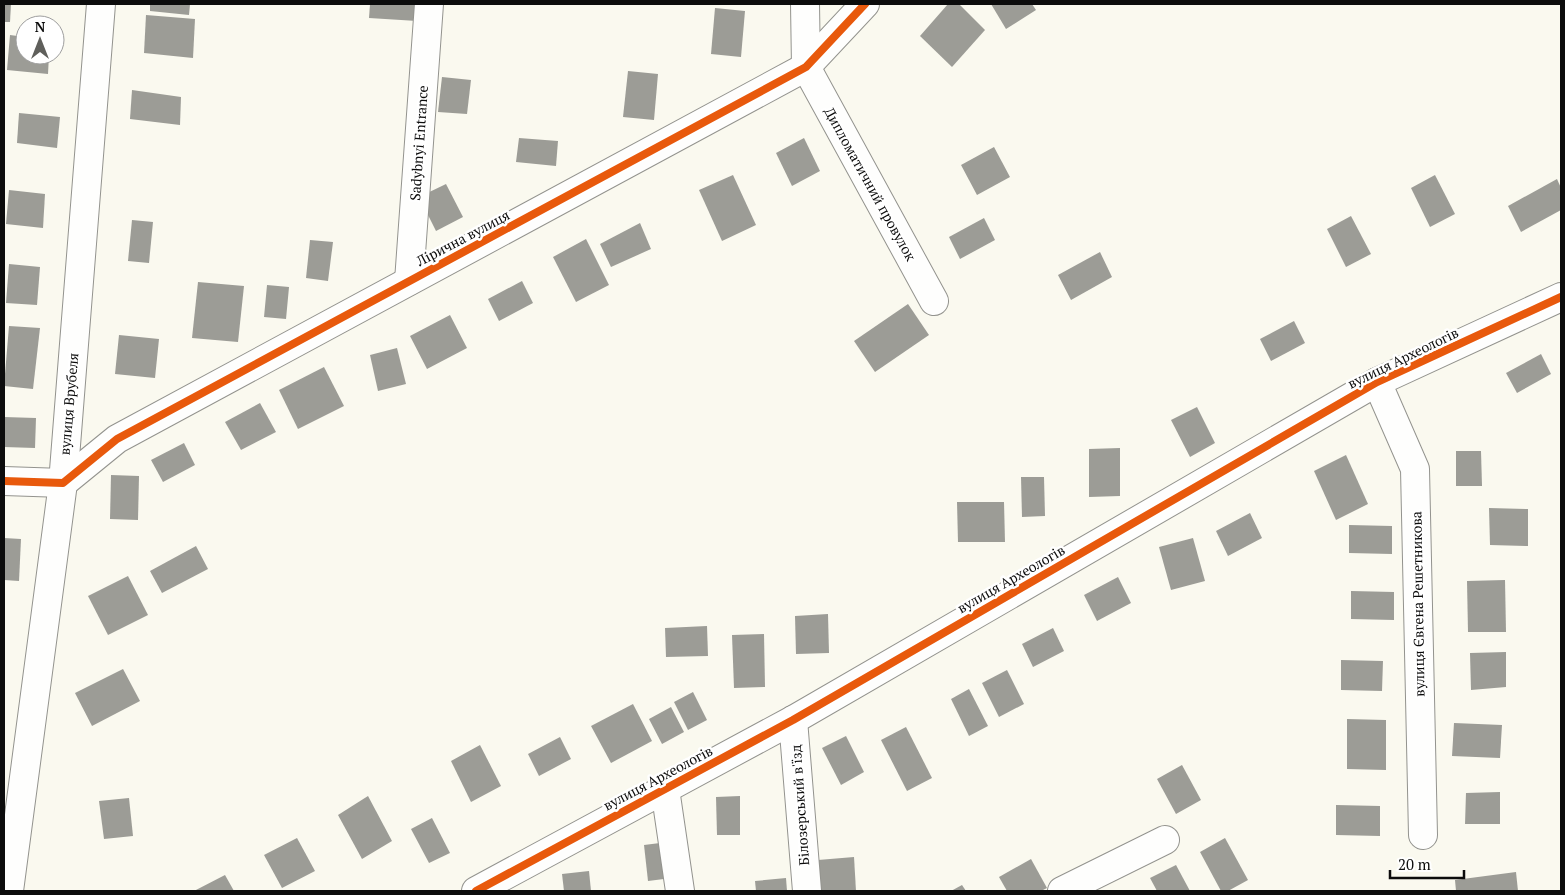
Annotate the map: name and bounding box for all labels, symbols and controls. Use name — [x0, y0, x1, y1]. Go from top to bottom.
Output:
north arrow — [15, 15, 65, 65]
text: N — [35, 17, 46, 36]
street label: Sadybnyi Entrance — [405, 85, 432, 201]
street label: Дипломатичний провулок — [820, 103, 921, 264]
street label: Лірична вулиця — [412, 205, 513, 271]
street label: вулиця Археологів — [1344, 322, 1461, 393]
street label: вулиця Врубеля — [55, 352, 82, 456]
street label: вулиця Євгена Решетникова — [1406, 511, 1429, 697]
street label: вулиця Археологів — [953, 540, 1068, 617]
street label: вулиця Археологів — [600, 741, 716, 814]
street label: Білозерський в'їзд — [786, 744, 813, 866]
scale bar — [1390, 848, 1464, 880]
text: 20 m — [1398, 854, 1431, 874]

